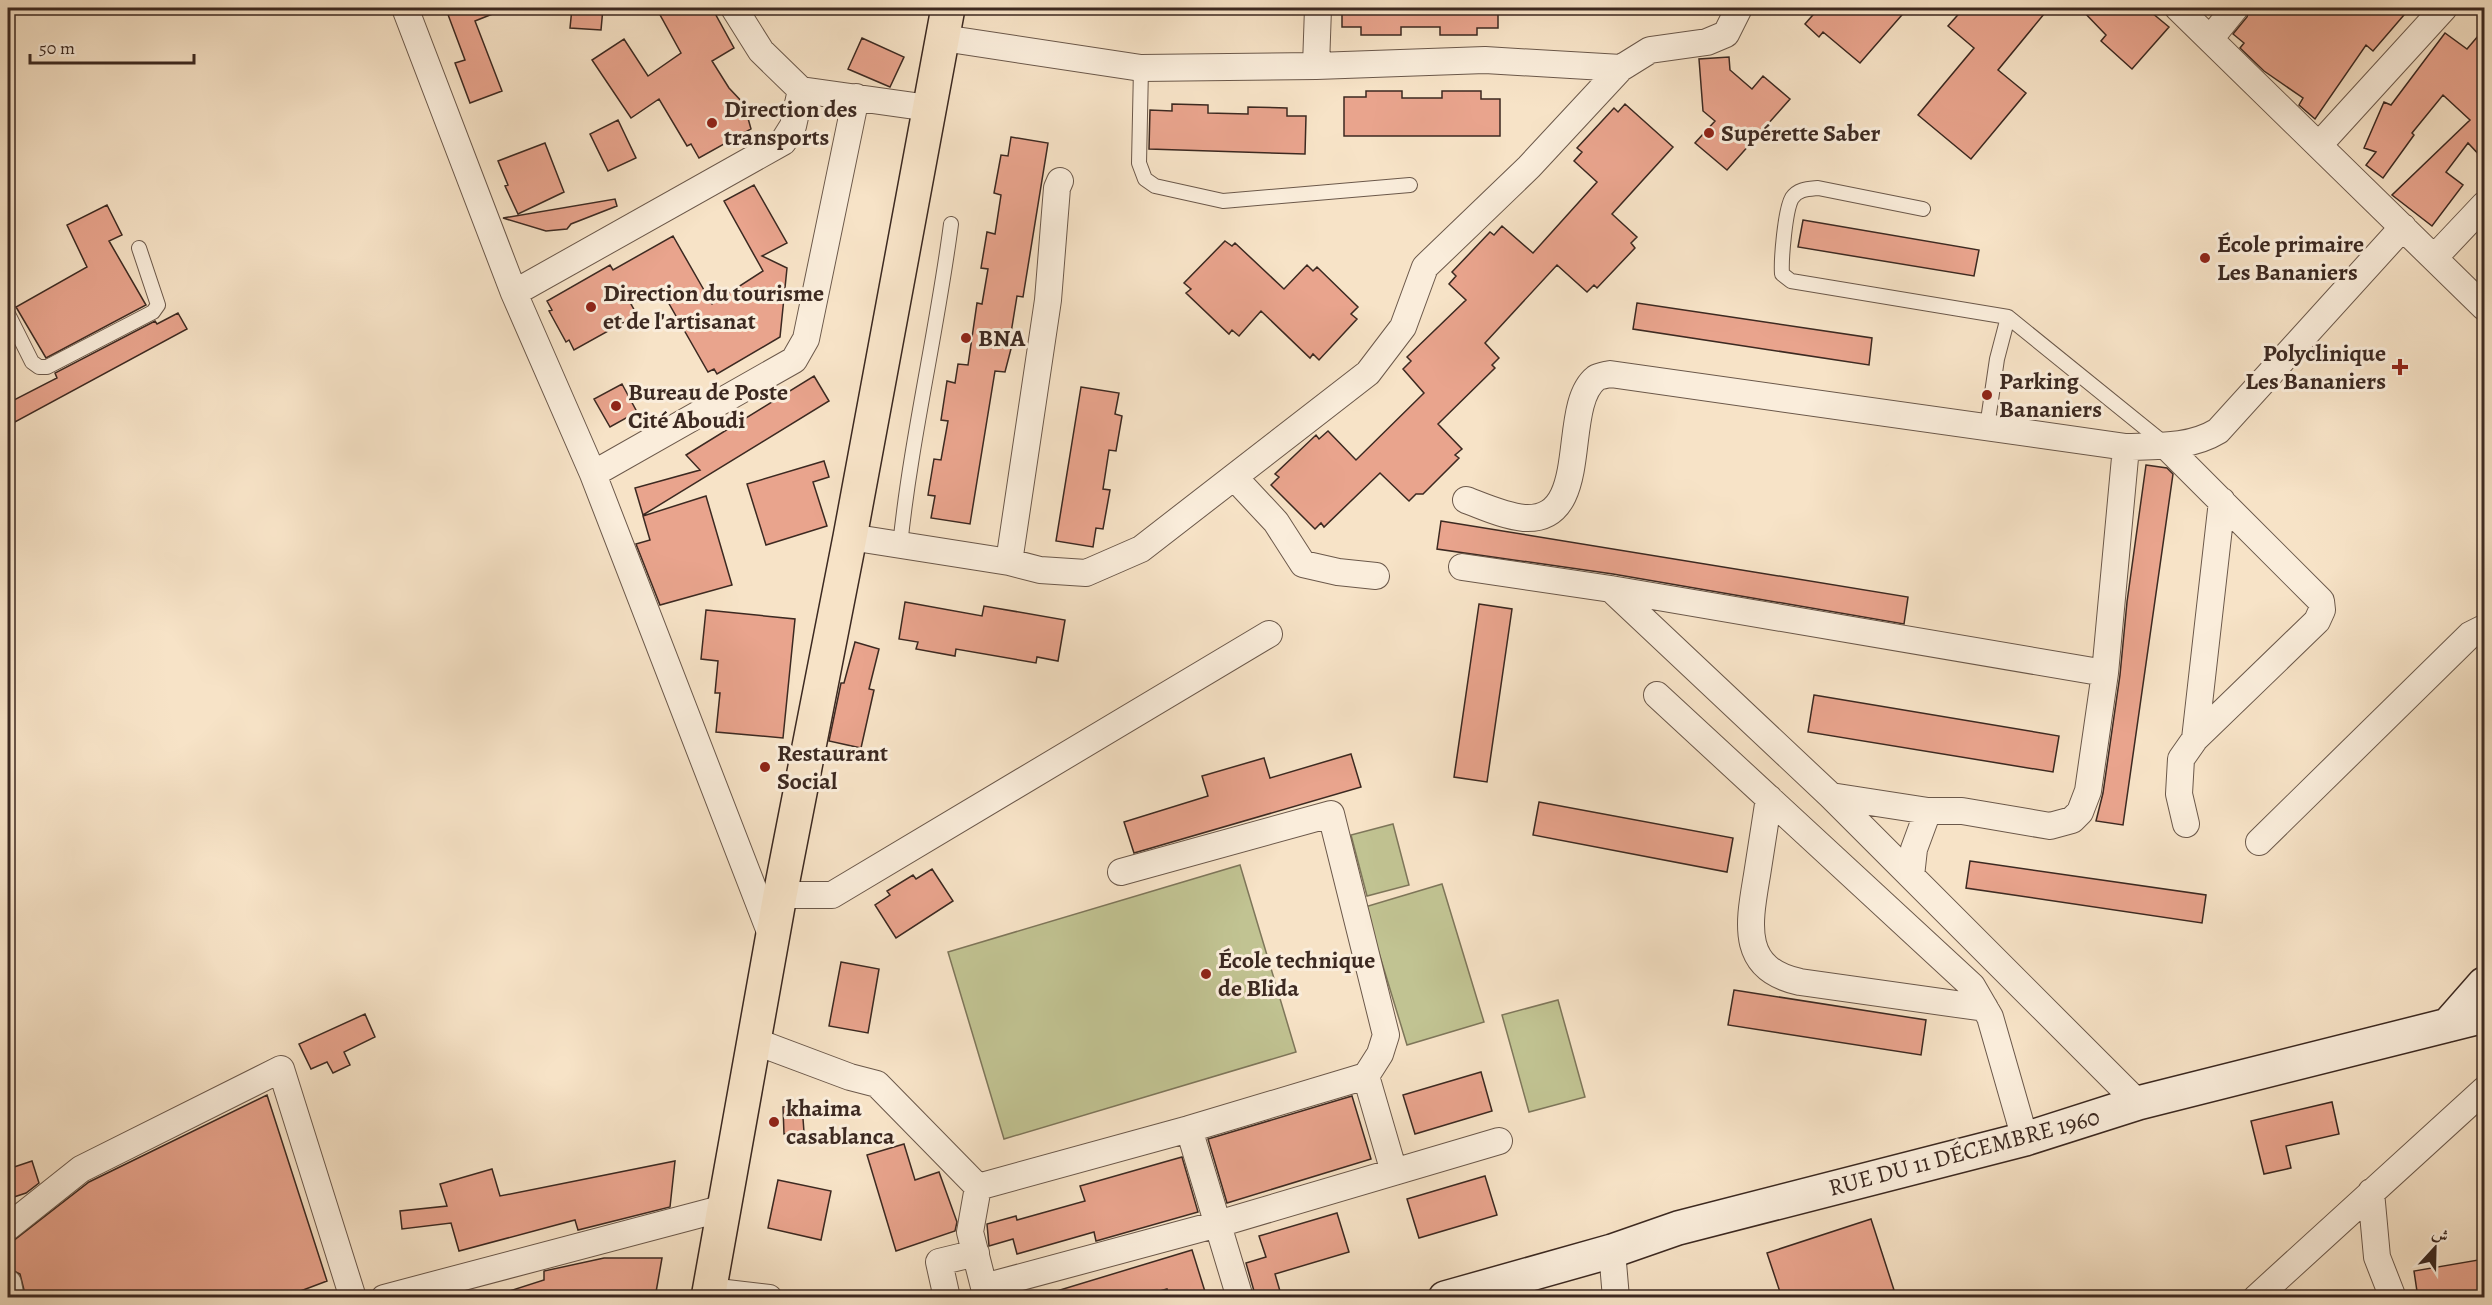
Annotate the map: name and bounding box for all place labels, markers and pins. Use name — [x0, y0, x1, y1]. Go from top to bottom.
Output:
place label: Direction des transports — [724, 93, 857, 153]
marker: Direction des transports — [705, 116, 719, 130]
place label: Supérette Saber — [1721, 117, 1880, 149]
marker: Supérette Saber — [1702, 126, 1716, 140]
place label: École primaire Les Bananiers — [2217, 228, 2364, 288]
marker: École primaire Les Bananiers — [2198, 251, 2212, 265]
place label: Direction du tourisme et de l'artisanat — [603, 277, 824, 337]
marker: Direction du tourisme et de l'artisanat — [584, 300, 598, 314]
place label: BNA — [978, 322, 1026, 354]
marker: BNA — [959, 331, 973, 345]
place label: Polyclinique Les Bananiers — [2245, 337, 2386, 397]
marker: Polyclinique Les Bananiers — [2391, 358, 2409, 376]
place label: Parking Bananiers — [1999, 365, 2102, 425]
place label: Bureau de Poste Cité Aboudi — [628, 376, 788, 436]
marker: Parking Bananiers — [1980, 388, 1994, 402]
marker: Bureau de Poste Cité Aboudi — [609, 399, 623, 413]
place label: Restaurant Social — [777, 737, 888, 797]
marker: Restaurant Social — [758, 760, 772, 774]
place label: École technique de Blida — [1218, 944, 1375, 1004]
marker: École technique de Blida — [1199, 967, 1213, 981]
place label: khaima casablanca — [786, 1092, 895, 1152]
marker: khaima casablanca — [767, 1115, 781, 1129]

